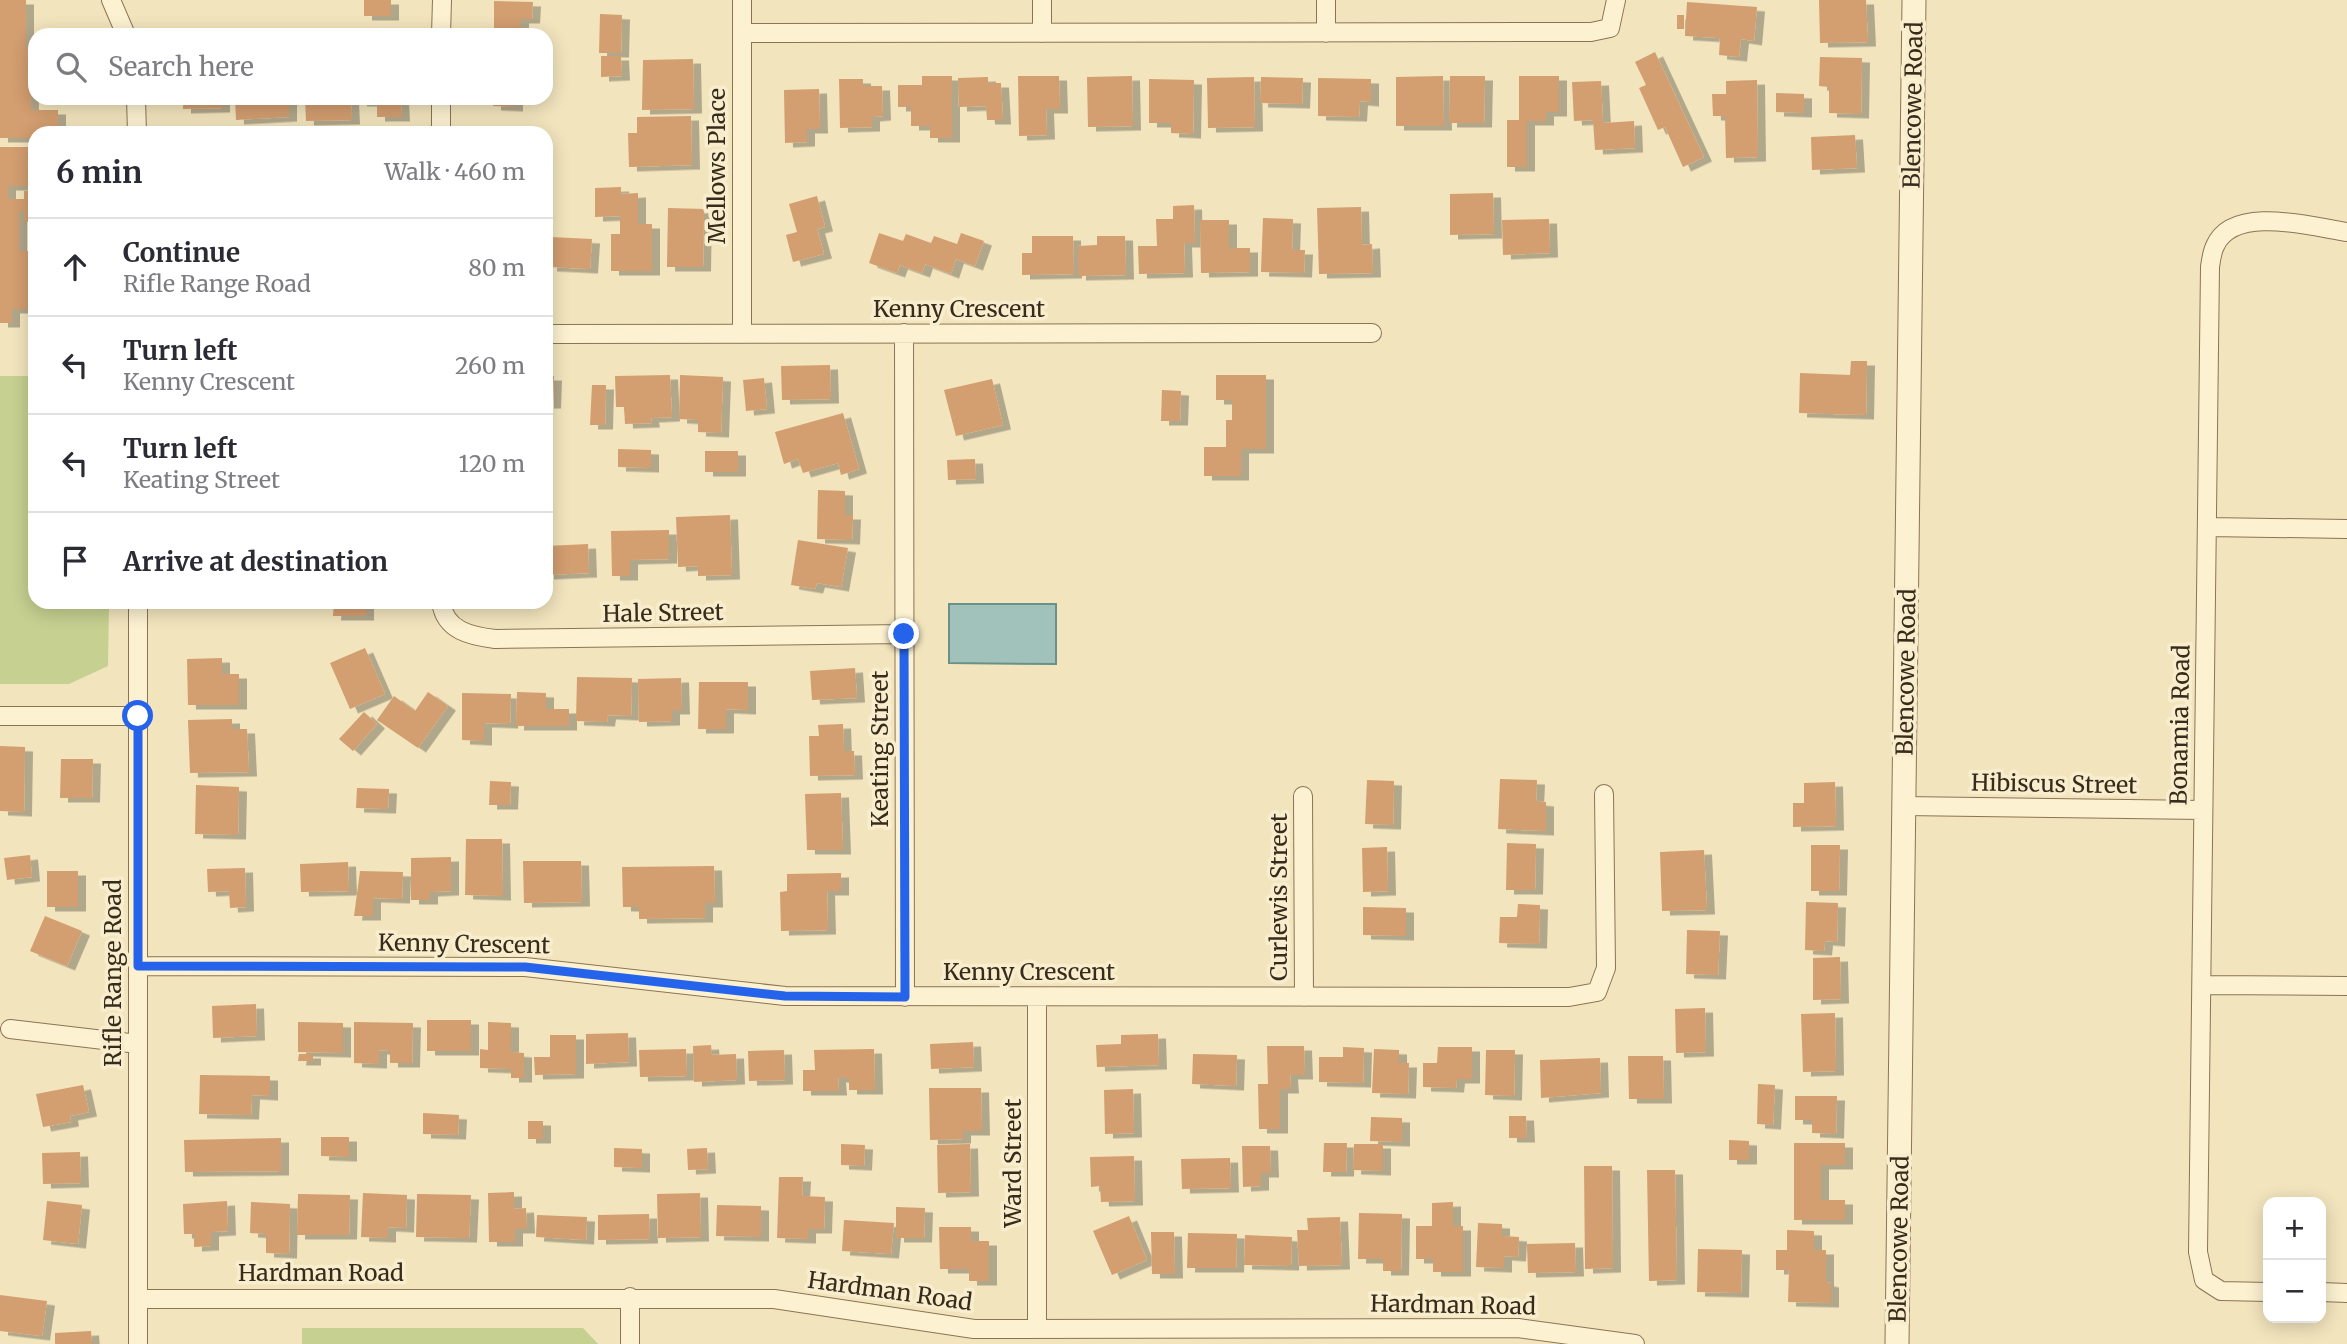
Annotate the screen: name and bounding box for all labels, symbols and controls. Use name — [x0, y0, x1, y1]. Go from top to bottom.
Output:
street label: Blencowe Road — [1897, 21, 1928, 189]
search box — [28, 28, 553, 105]
icon: search — [52, 48, 90, 86]
text: Search here — [108, 50, 254, 83]
street label: Mellows Place — [702, 88, 731, 244]
text: 6 min — [56, 153, 142, 191]
text: Walk · 460 m — [384, 157, 525, 186]
text: Continue — [123, 236, 240, 269]
icon: ahead — [56, 248, 94, 286]
text: 80 m — [468, 253, 525, 282]
text: Rifle Range Road — [123, 269, 311, 298]
street label: Kenny Crescent — [873, 294, 1045, 323]
text: Turn left — [123, 334, 237, 367]
icon: left — [56, 346, 94, 384]
text: 260 m — [455, 351, 525, 380]
text: Kenny Crescent — [123, 367, 295, 396]
text: Turn left — [123, 432, 237, 465]
icon: left — [56, 444, 94, 482]
text: 120 m — [459, 449, 525, 478]
text: Keating Street — [123, 465, 280, 494]
icon: arrive — [56, 542, 94, 580]
text: Arrive at destination — [123, 545, 388, 578]
street label: Blencowe Road — [1890, 588, 1921, 756]
street label: Hale Street — [602, 597, 724, 628]
route end — [888, 618, 919, 649]
street label: Bonamia Road — [2164, 644, 2195, 806]
street label: Keating Street — [865, 671, 894, 827]
route start — [122, 700, 153, 731]
street label: Hibiscus Street — [1971, 768, 2137, 799]
street label: Curlewis Street — [1264, 813, 1293, 981]
street label: Rifle Range Road — [98, 879, 127, 1067]
street label: Kenny Crescent — [378, 928, 550, 959]
street label: Kenny Crescent — [943, 957, 1115, 986]
street label: Ward Street — [998, 1098, 1027, 1229]
street label: Blencowe Road — [1883, 1155, 1914, 1323]
map controls — [2263, 1197, 2326, 1323]
button: + — [2263, 1197, 2326, 1260]
street label: Hardman Road — [238, 1258, 404, 1287]
button: − — [2263, 1260, 2326, 1323]
street label: Hardman Road — [806, 1265, 974, 1316]
street label: Hardman Road — [1370, 1289, 1536, 1320]

